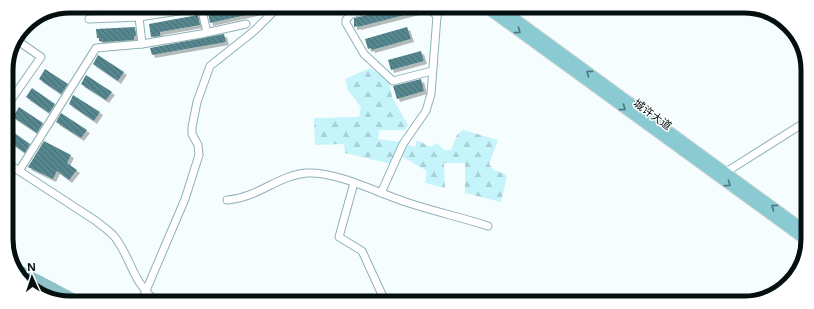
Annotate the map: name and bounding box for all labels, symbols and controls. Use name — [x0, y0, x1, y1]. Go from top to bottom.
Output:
one-way arrow — [513, 26, 520, 33]
one-way arrow — [587, 70, 594, 77]
street label: 城许大道 — [631, 95, 675, 133]
one-way arrow — [618, 103, 625, 110]
one-way arrow — [724, 179, 731, 187]
one-way arrow — [771, 205, 778, 212]
north arrow — [12, 257, 52, 297]
text: N — [27, 259, 36, 274]

